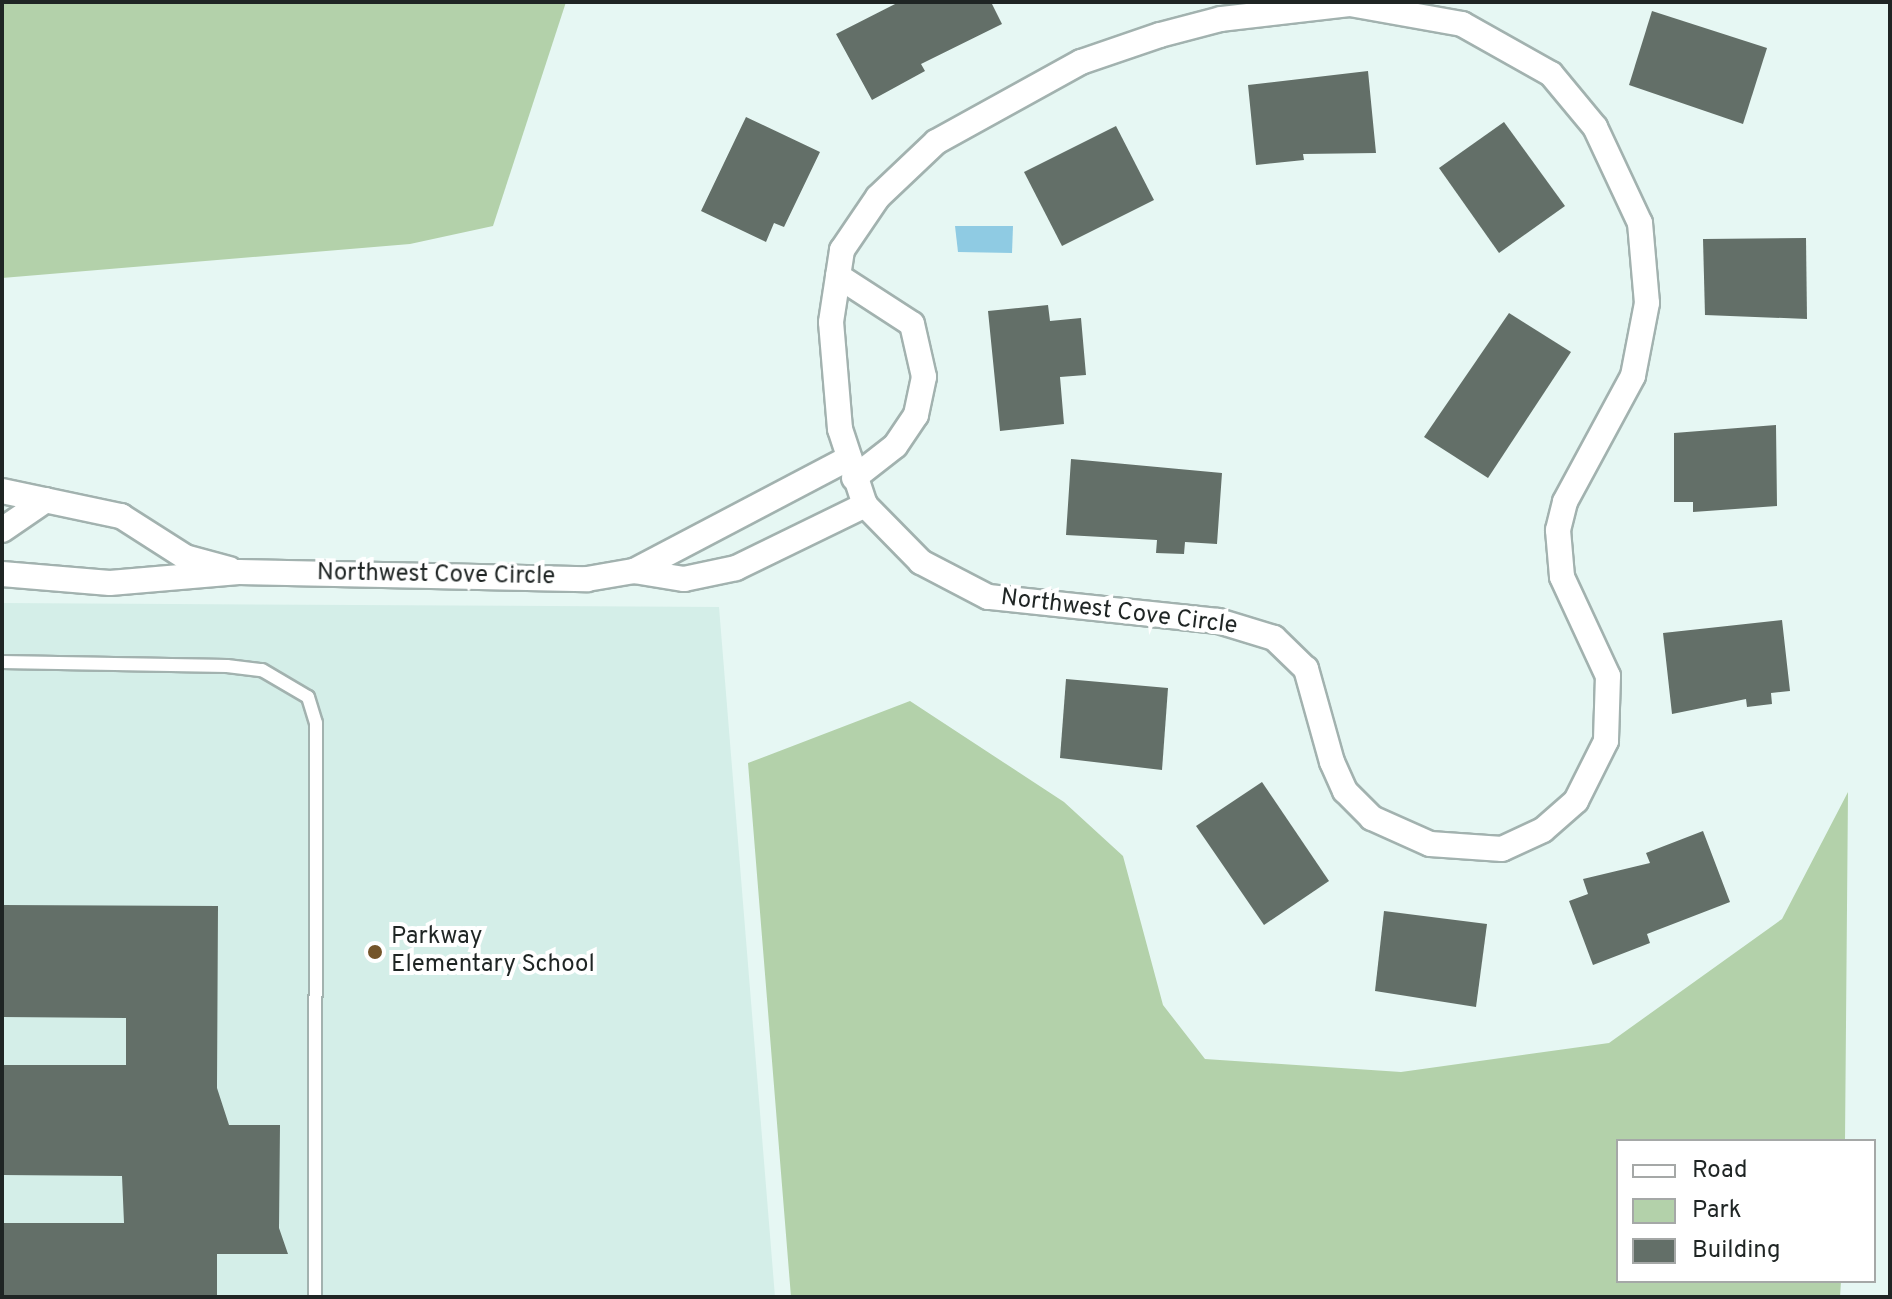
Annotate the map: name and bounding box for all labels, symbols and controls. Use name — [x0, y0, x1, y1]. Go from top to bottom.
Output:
street label: Northwest Cove Circle — [317, 560, 555, 592]
street label: Northwest Cove Circle — [999, 584, 1239, 642]
place label: Parkway Elementary School — [391, 924, 595, 980]
marker: Parkway Elementary School — [366, 943, 384, 961]
legend — [1616, 1139, 1876, 1283]
text: Road — [1692, 1156, 1748, 1186]
text: Park — [1692, 1196, 1742, 1226]
text: Building — [1692, 1236, 1781, 1266]

